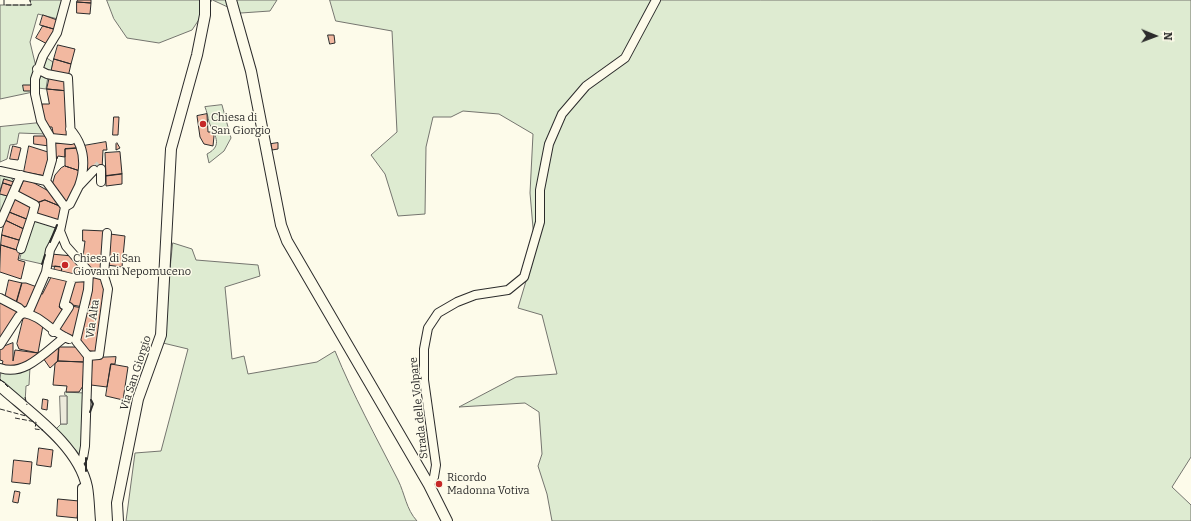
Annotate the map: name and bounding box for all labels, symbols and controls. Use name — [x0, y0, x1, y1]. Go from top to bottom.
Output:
north arrow — [1135, 16, 1175, 56]
text: N — [1161, 32, 1174, 41]
place label: Chiesa di San Giorgio — [211, 111, 270, 137]
marker: Chiesa di San Giorgio — [198, 119, 208, 129]
place label: Chiesa di San Giovanni Nepomuceno — [73, 252, 191, 278]
marker: Chiesa di San Giovanni Nepomuceno — [60, 260, 70, 270]
street label: Via Alta — [84, 299, 102, 339]
street label: Via San Giorgio — [118, 334, 154, 412]
street label: Strada delle Volpare — [407, 357, 431, 459]
place label: Ricordo Madonna Votiva — [447, 471, 529, 497]
marker: Ricordo Madonna Votiva — [434, 479, 444, 489]

